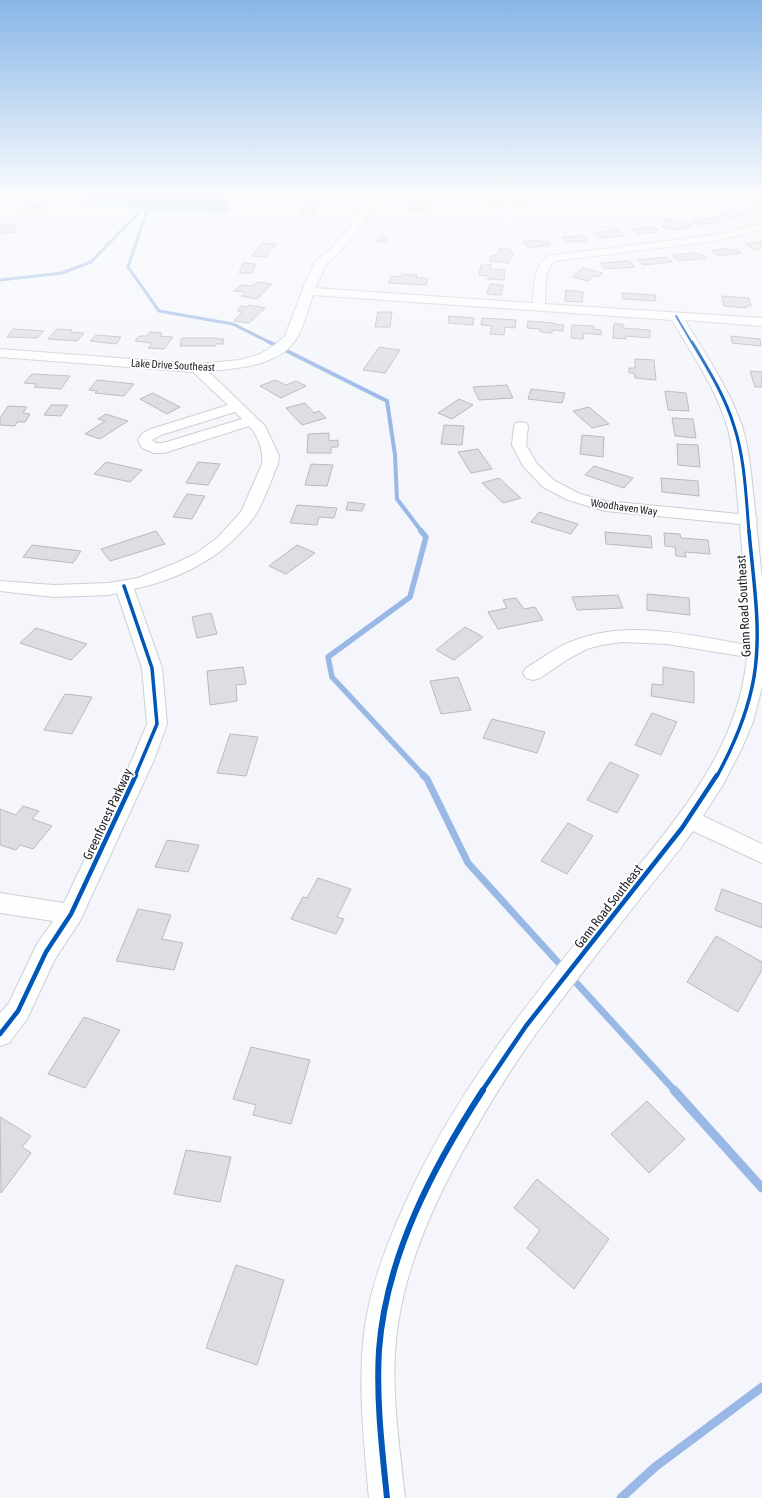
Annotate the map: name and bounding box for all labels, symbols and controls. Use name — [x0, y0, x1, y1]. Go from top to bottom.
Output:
street label: Lake Drive Southeast — [131, 357, 215, 373]
street label: Woodhaven Way — [590, 496, 659, 518]
street label: Gann Road Southeast — [733, 554, 754, 657]
street label: Greenforest Parkway — [80, 766, 135, 862]
street label: Gann Road Southeast — [571, 861, 646, 951]

